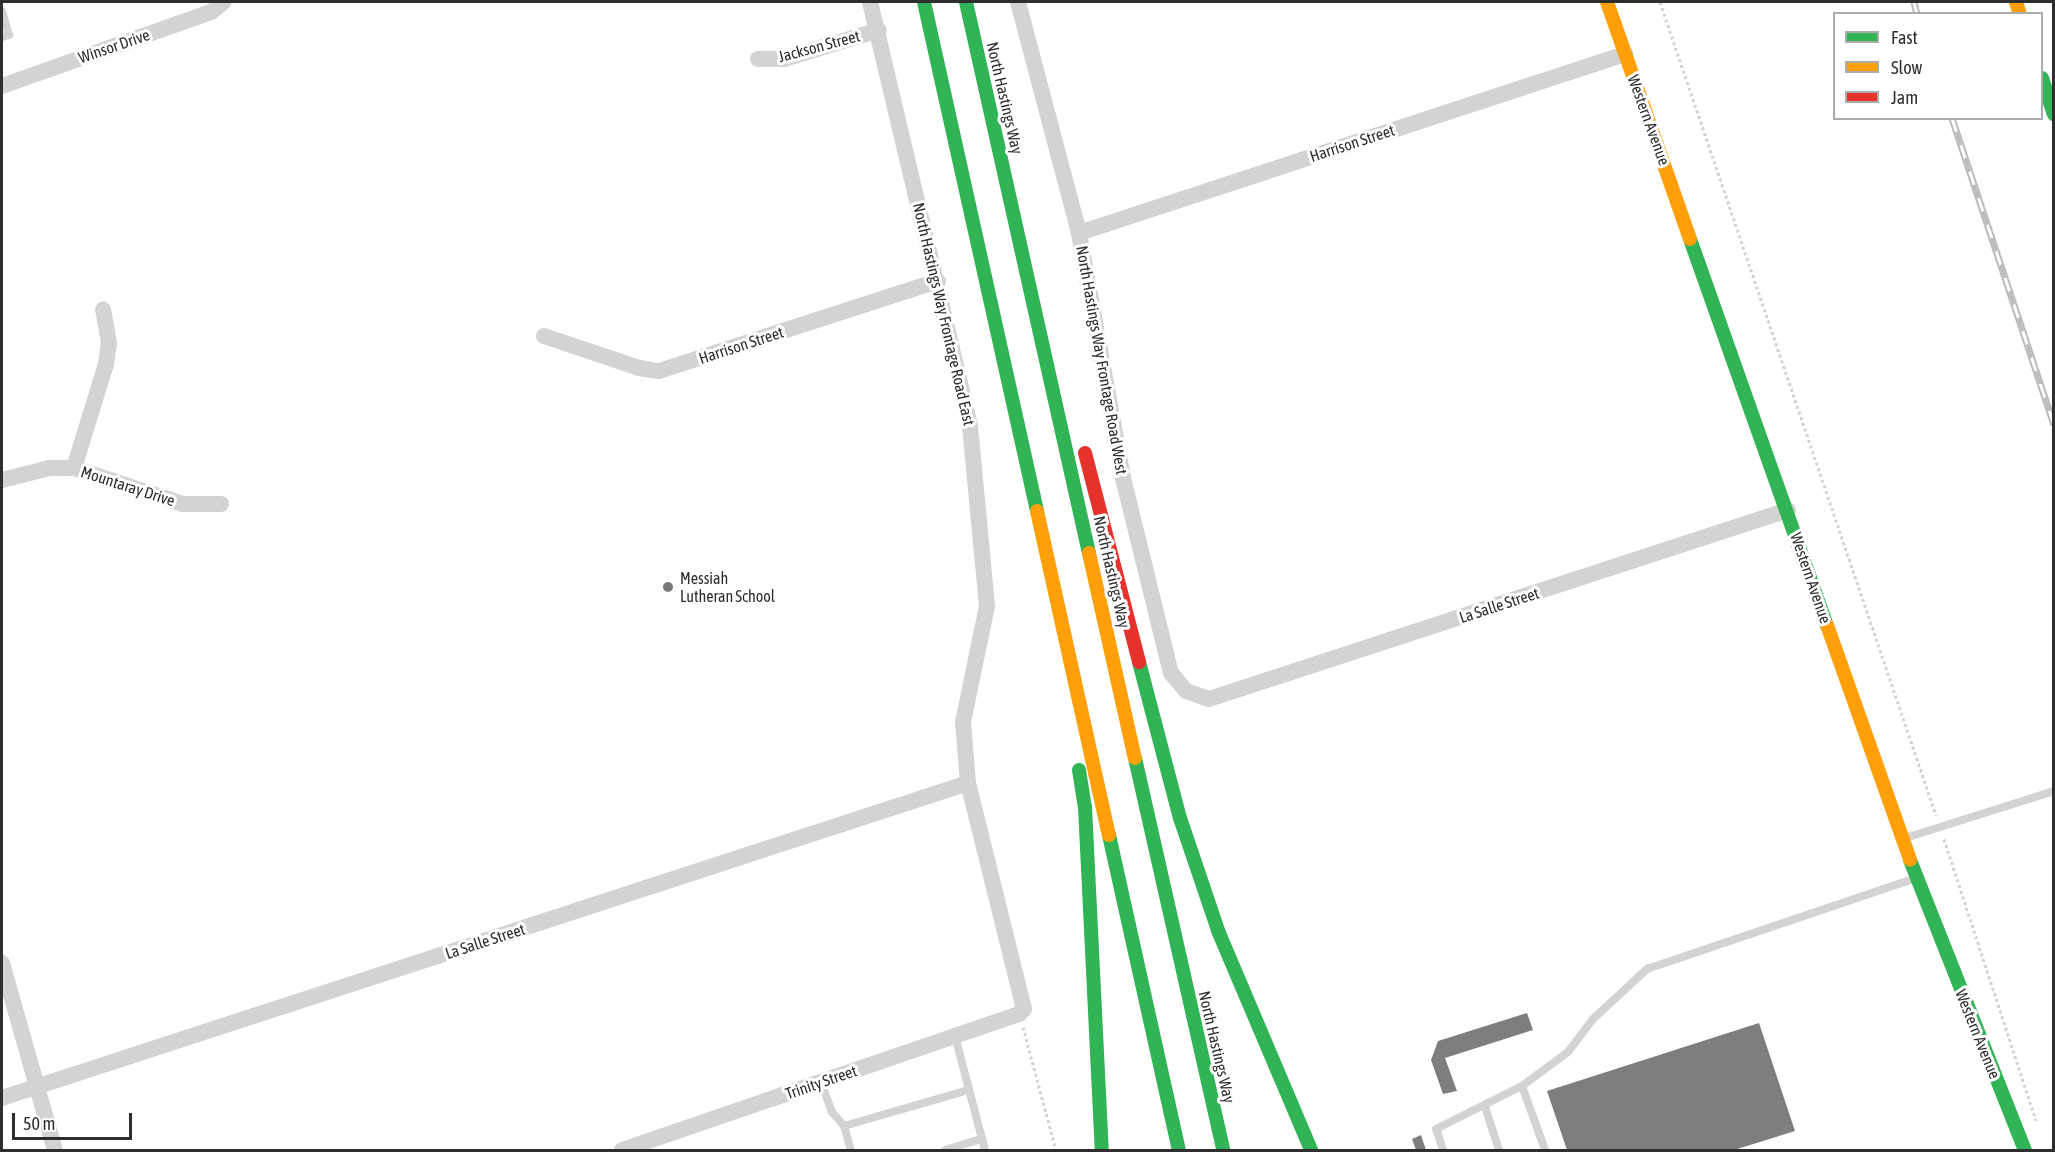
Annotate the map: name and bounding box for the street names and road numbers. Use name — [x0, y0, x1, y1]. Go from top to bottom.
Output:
street label: Winsor Drive — [76, 25, 152, 67]
street label: Jackson Street — [776, 26, 862, 66]
street label: North Hastings Way — [983, 40, 1027, 156]
street label: Western Avenue — [1624, 72, 1674, 168]
street label: Harrison Street — [1307, 120, 1397, 166]
street label: North Hastings Way Frontage Road East — [909, 201, 979, 427]
street label: North Hastings Way Frontage Road West — [1072, 244, 1132, 476]
street label: Harrison Street — [696, 322, 786, 368]
street label: Mountaray Drive — [79, 462, 177, 510]
street label: North Hastings Way — [1090, 514, 1134, 630]
street label: Western Avenue — [1787, 530, 1835, 626]
street label: La Salle Street — [1457, 583, 1541, 627]
street label: La Salle Street — [443, 919, 527, 963]
street label: Western Avenue — [1951, 986, 2005, 1082]
street label: North Hastings Way — [1195, 989, 1239, 1105]
street label: Trinity Street — [783, 1061, 859, 1103]

